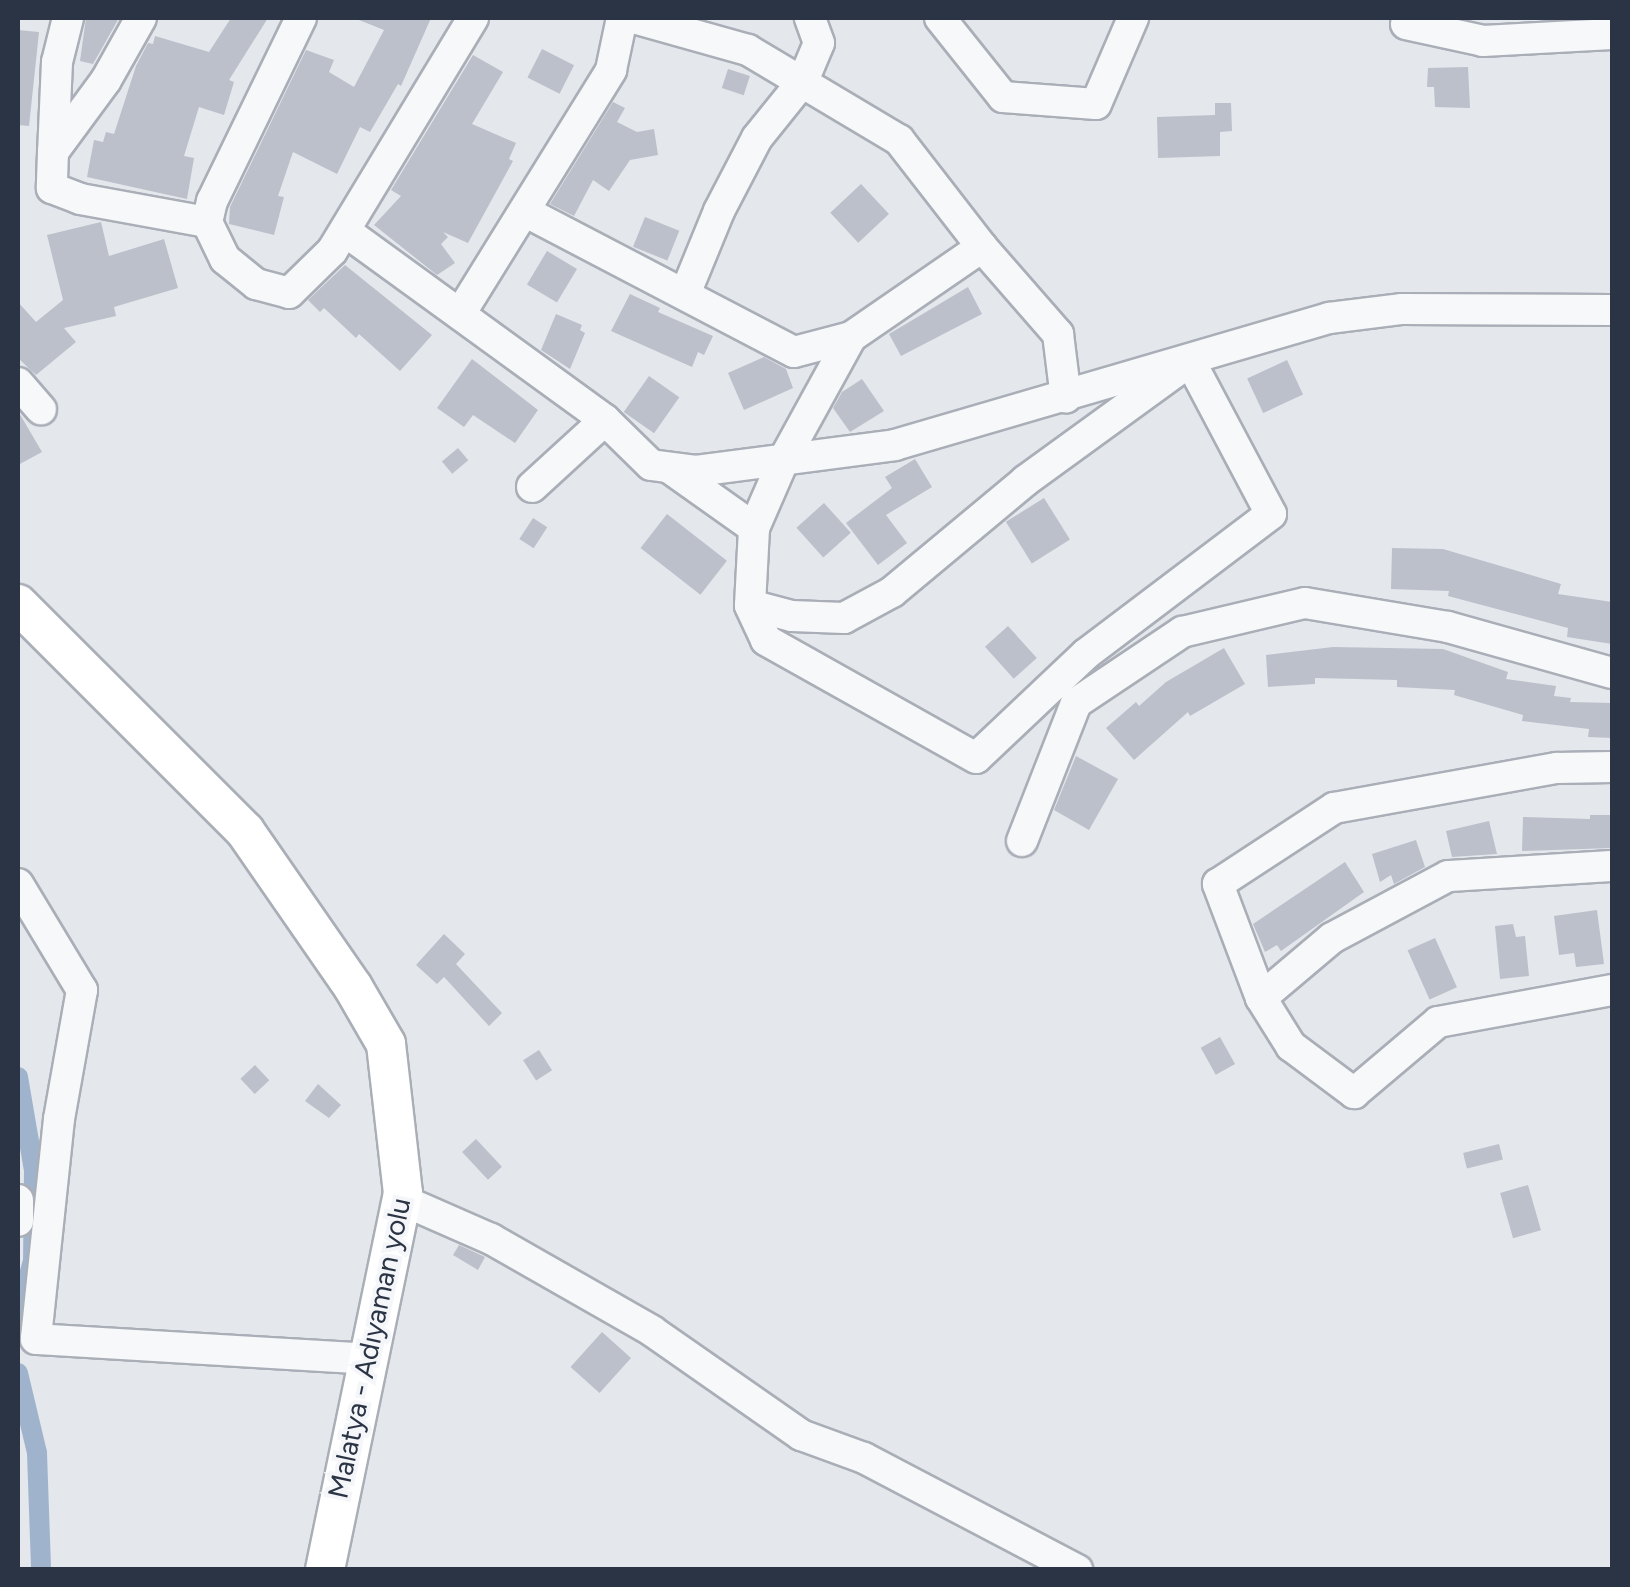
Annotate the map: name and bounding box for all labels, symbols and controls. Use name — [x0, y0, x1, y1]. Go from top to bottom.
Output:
street label: Malatya - Adıyaman yolu — [321, 1195, 417, 1501]

